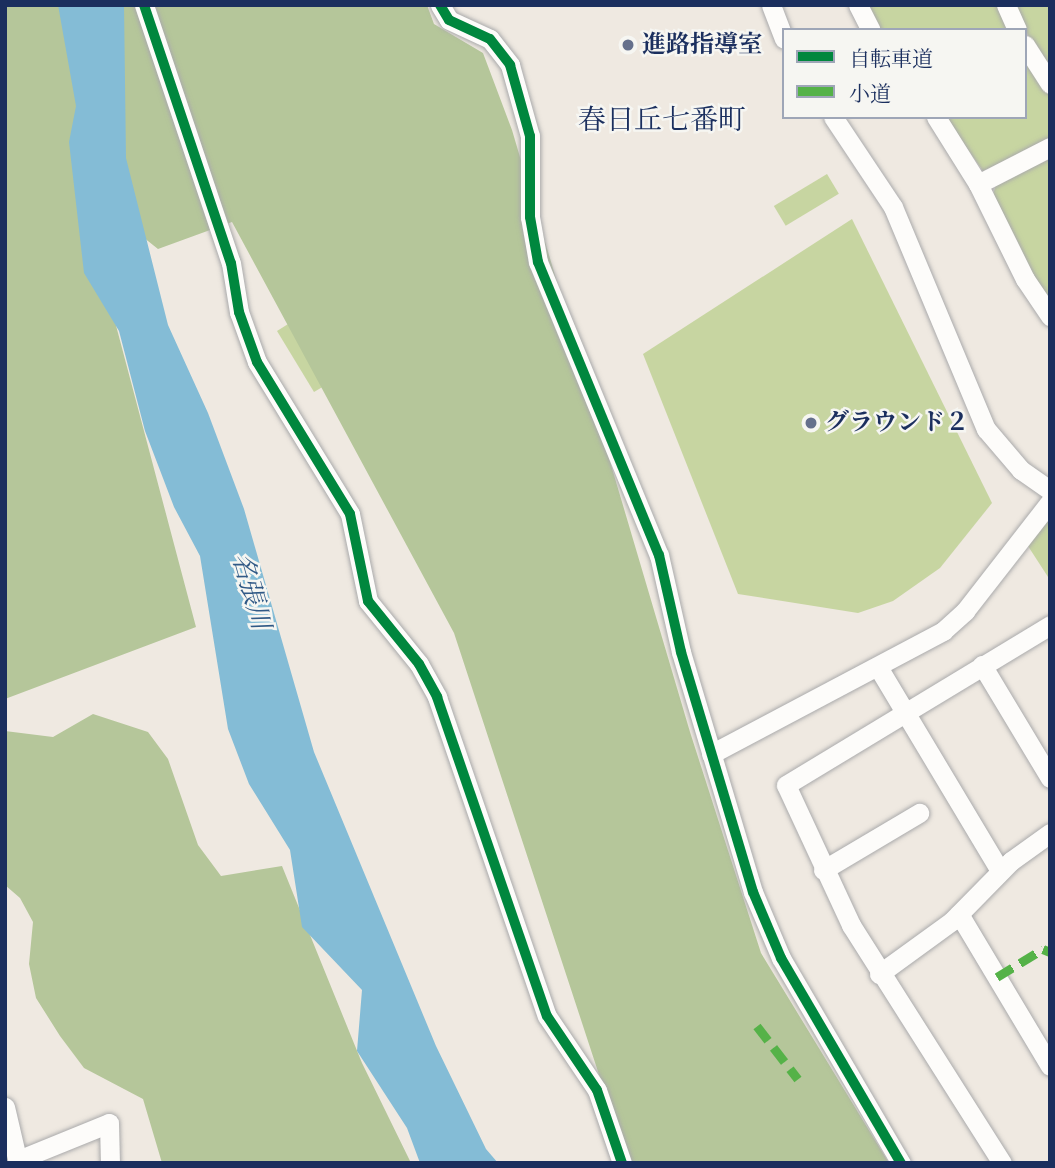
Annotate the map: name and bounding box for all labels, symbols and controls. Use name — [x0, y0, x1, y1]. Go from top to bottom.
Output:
legend — [782, 28, 1027, 119]
place label: 進路指導室 — [642, 31, 762, 59]
marker: 進路指導室 — [620, 37, 636, 53]
text: 自転車道 — [849, 47, 933, 71]
text: 小道 — [849, 82, 891, 106]
district label: 春日丘七番町 — [578, 103, 746, 137]
place label: グラウンド２ — [825, 409, 969, 437]
marker: グラウンド２ — [803, 415, 819, 431]
water label: 名張川 — [225, 549, 277, 633]

